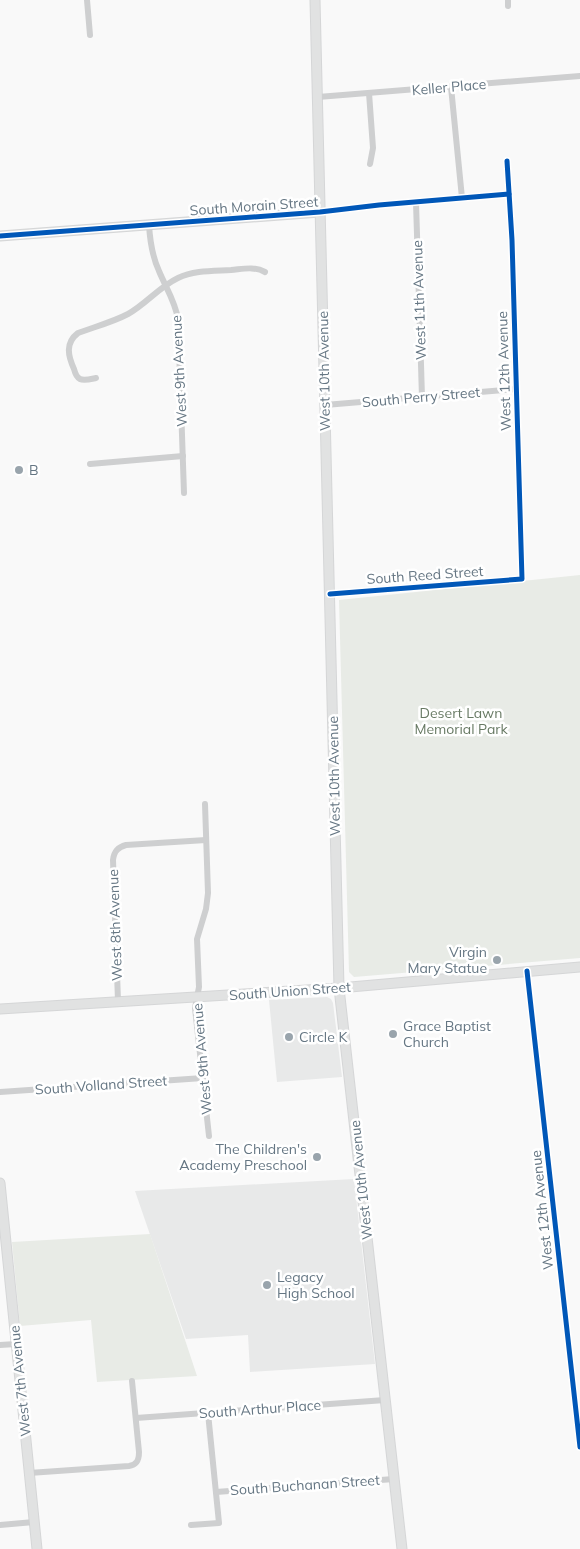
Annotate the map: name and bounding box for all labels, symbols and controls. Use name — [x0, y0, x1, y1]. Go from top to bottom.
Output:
street label: Keller Place — [411, 75, 487, 99]
street label: South Morain Street — [189, 193, 319, 219]
street label: West 11th Avenue — [408, 240, 430, 360]
street label: West 10th Avenue — [314, 311, 334, 431]
street label: West 12th Avenue — [493, 311, 515, 431]
street label: West 9th Avenue — [167, 315, 191, 427]
street label: South Perry Street — [361, 383, 481, 411]
place label: B — [29, 461, 39, 479]
marker: B — [13, 464, 25, 476]
street label: South Reed Street — [366, 562, 484, 588]
park label: Desert Lawn Memorial Park — [414, 704, 508, 738]
street label: West 10th Avenue — [324, 716, 344, 836]
street label: West 8th Avenue — [104, 869, 126, 981]
place label: Virgin Mary Statue — [407, 943, 487, 977]
marker: Virgin Mary Statue — [491, 954, 503, 966]
street label: South Union Street — [229, 978, 352, 1004]
street label: West 9th Avenue — [188, 1003, 216, 1115]
place label: Grace Baptist Church — [403, 1017, 491, 1051]
place label: Circle K — [299, 1028, 348, 1046]
marker: Grace Baptist Church — [387, 1028, 399, 1040]
marker: Circle K — [283, 1031, 295, 1043]
street label: South Volland Street — [34, 1071, 168, 1099]
street label: West 10th Avenue — [346, 1119, 376, 1241]
place label: The Children's Academy Preschool — [179, 1140, 307, 1174]
street label: West 12th Avenue — [527, 1149, 557, 1271]
marker: The Children's Academy Preschool — [311, 1151, 323, 1163]
place label: Legacy High School — [277, 1268, 355, 1302]
marker: Legacy High School — [261, 1279, 273, 1291]
street label: West 7th Avenue — [5, 1325, 35, 1437]
street label: South Arthur Place — [198, 1396, 322, 1422]
street label: South Buchanan Street — [230, 1471, 380, 1499]

